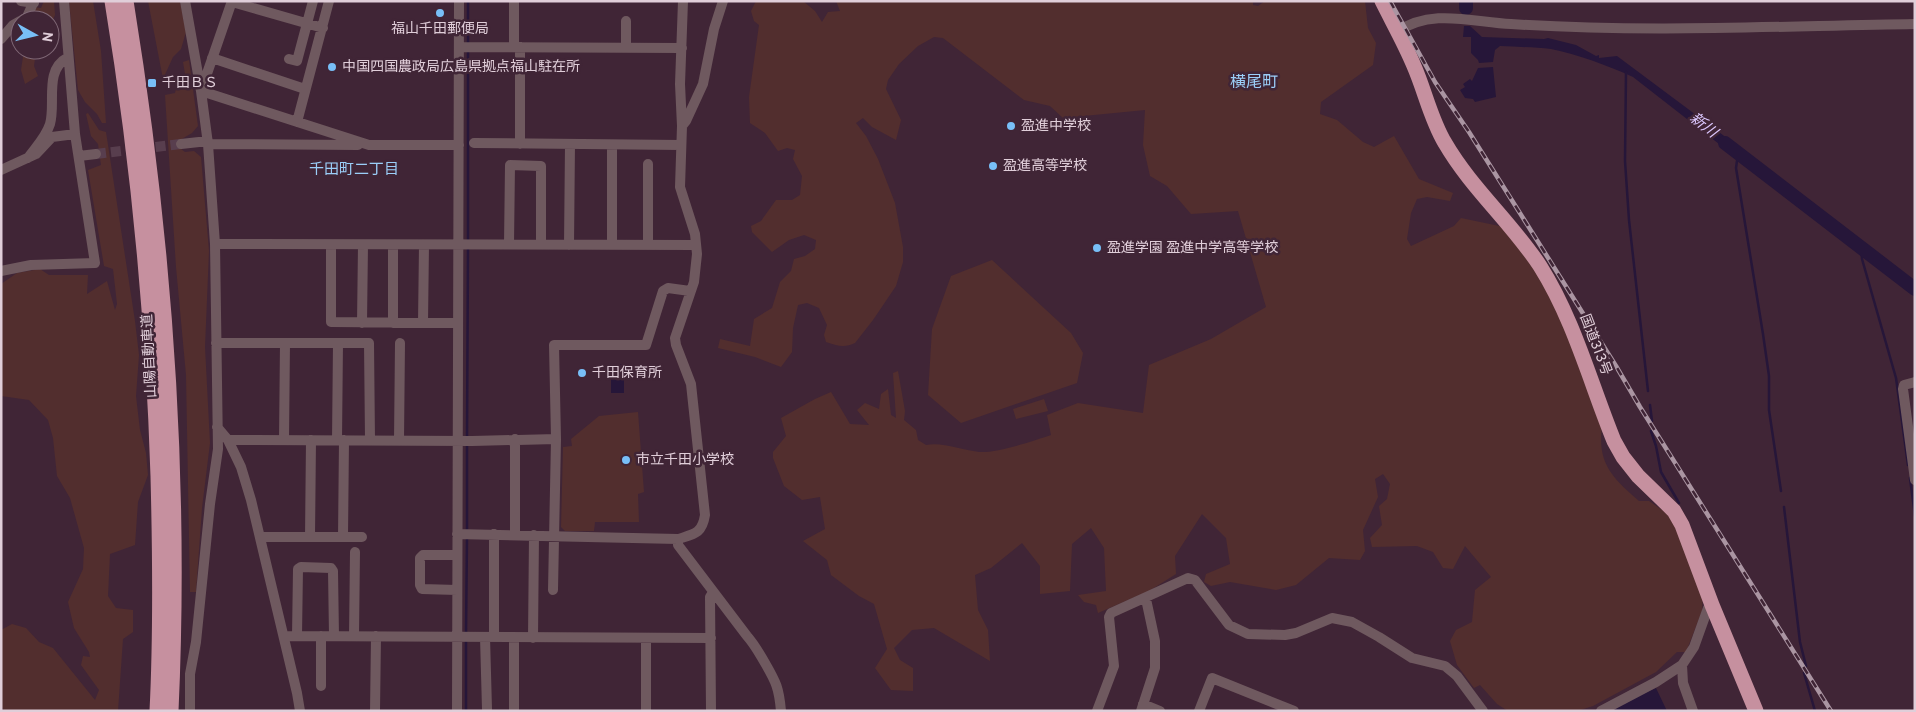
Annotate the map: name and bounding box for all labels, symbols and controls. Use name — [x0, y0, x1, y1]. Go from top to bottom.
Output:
marker: 福山千田郵便局 — [434, 7, 446, 19]
north arrow — [10, 10, 60, 60]
place label: 福山千田郵便局 — [391, 21, 489, 38]
text: N — [37, 30, 56, 43]
place label: 中国四国農政局広島県拠点福山駐在所 — [342, 59, 580, 76]
marker: 中国四国農政局広島県拠点福山駐在所 — [326, 61, 338, 73]
district label: 横尾町 — [1230, 73, 1278, 93]
place label: 千田ＢＳ — [162, 75, 218, 92]
marker: 千田ＢＳ — [146, 77, 158, 89]
water label: 新川 — [1685, 109, 1722, 144]
place label: 盈進中学校 — [1021, 118, 1091, 135]
marker: 盈進中学校 — [1005, 120, 1017, 132]
place label: 盈進高等学校 — [1003, 157, 1087, 175]
marker: 盈進高等学校 — [987, 160, 999, 172]
district label: 千田町二丁目 — [309, 161, 399, 180]
place label: 盈進学園 盈進中学高等学校 — [1107, 239, 1278, 257]
marker: 盈進学園 盈進中学高等学校 — [1091, 242, 1103, 254]
street label: 国道313号 — [1576, 312, 1614, 378]
street label: 山陽自動車道 — [139, 314, 161, 398]
place label: 千田保育所 — [592, 365, 662, 382]
marker: 千田保育所 — [576, 367, 588, 379]
place label: 市立千田小学校 — [636, 452, 734, 469]
marker: 市立千田小学校 — [620, 454, 632, 466]

